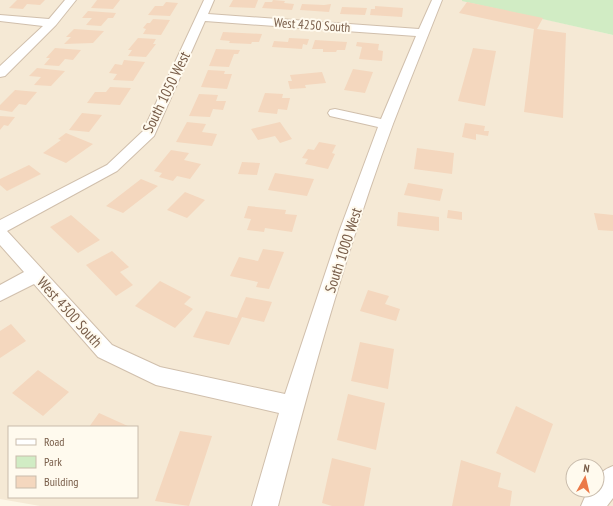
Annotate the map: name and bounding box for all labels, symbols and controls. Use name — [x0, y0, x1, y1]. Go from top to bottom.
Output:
street label: West 4250 South — [273, 14, 351, 36]
street label: South 1050 West — [138, 48, 194, 136]
street label: South 1000 West — [320, 205, 366, 295]
street label: West 4300 South — [33, 273, 107, 351]
legend — [8, 426, 138, 498]
text: Road — [44, 434, 64, 449]
text: Park — [44, 454, 62, 469]
north arrow — [565, 458, 605, 498]
text: N — [582, 461, 590, 475]
text: Building — [44, 474, 79, 489]

